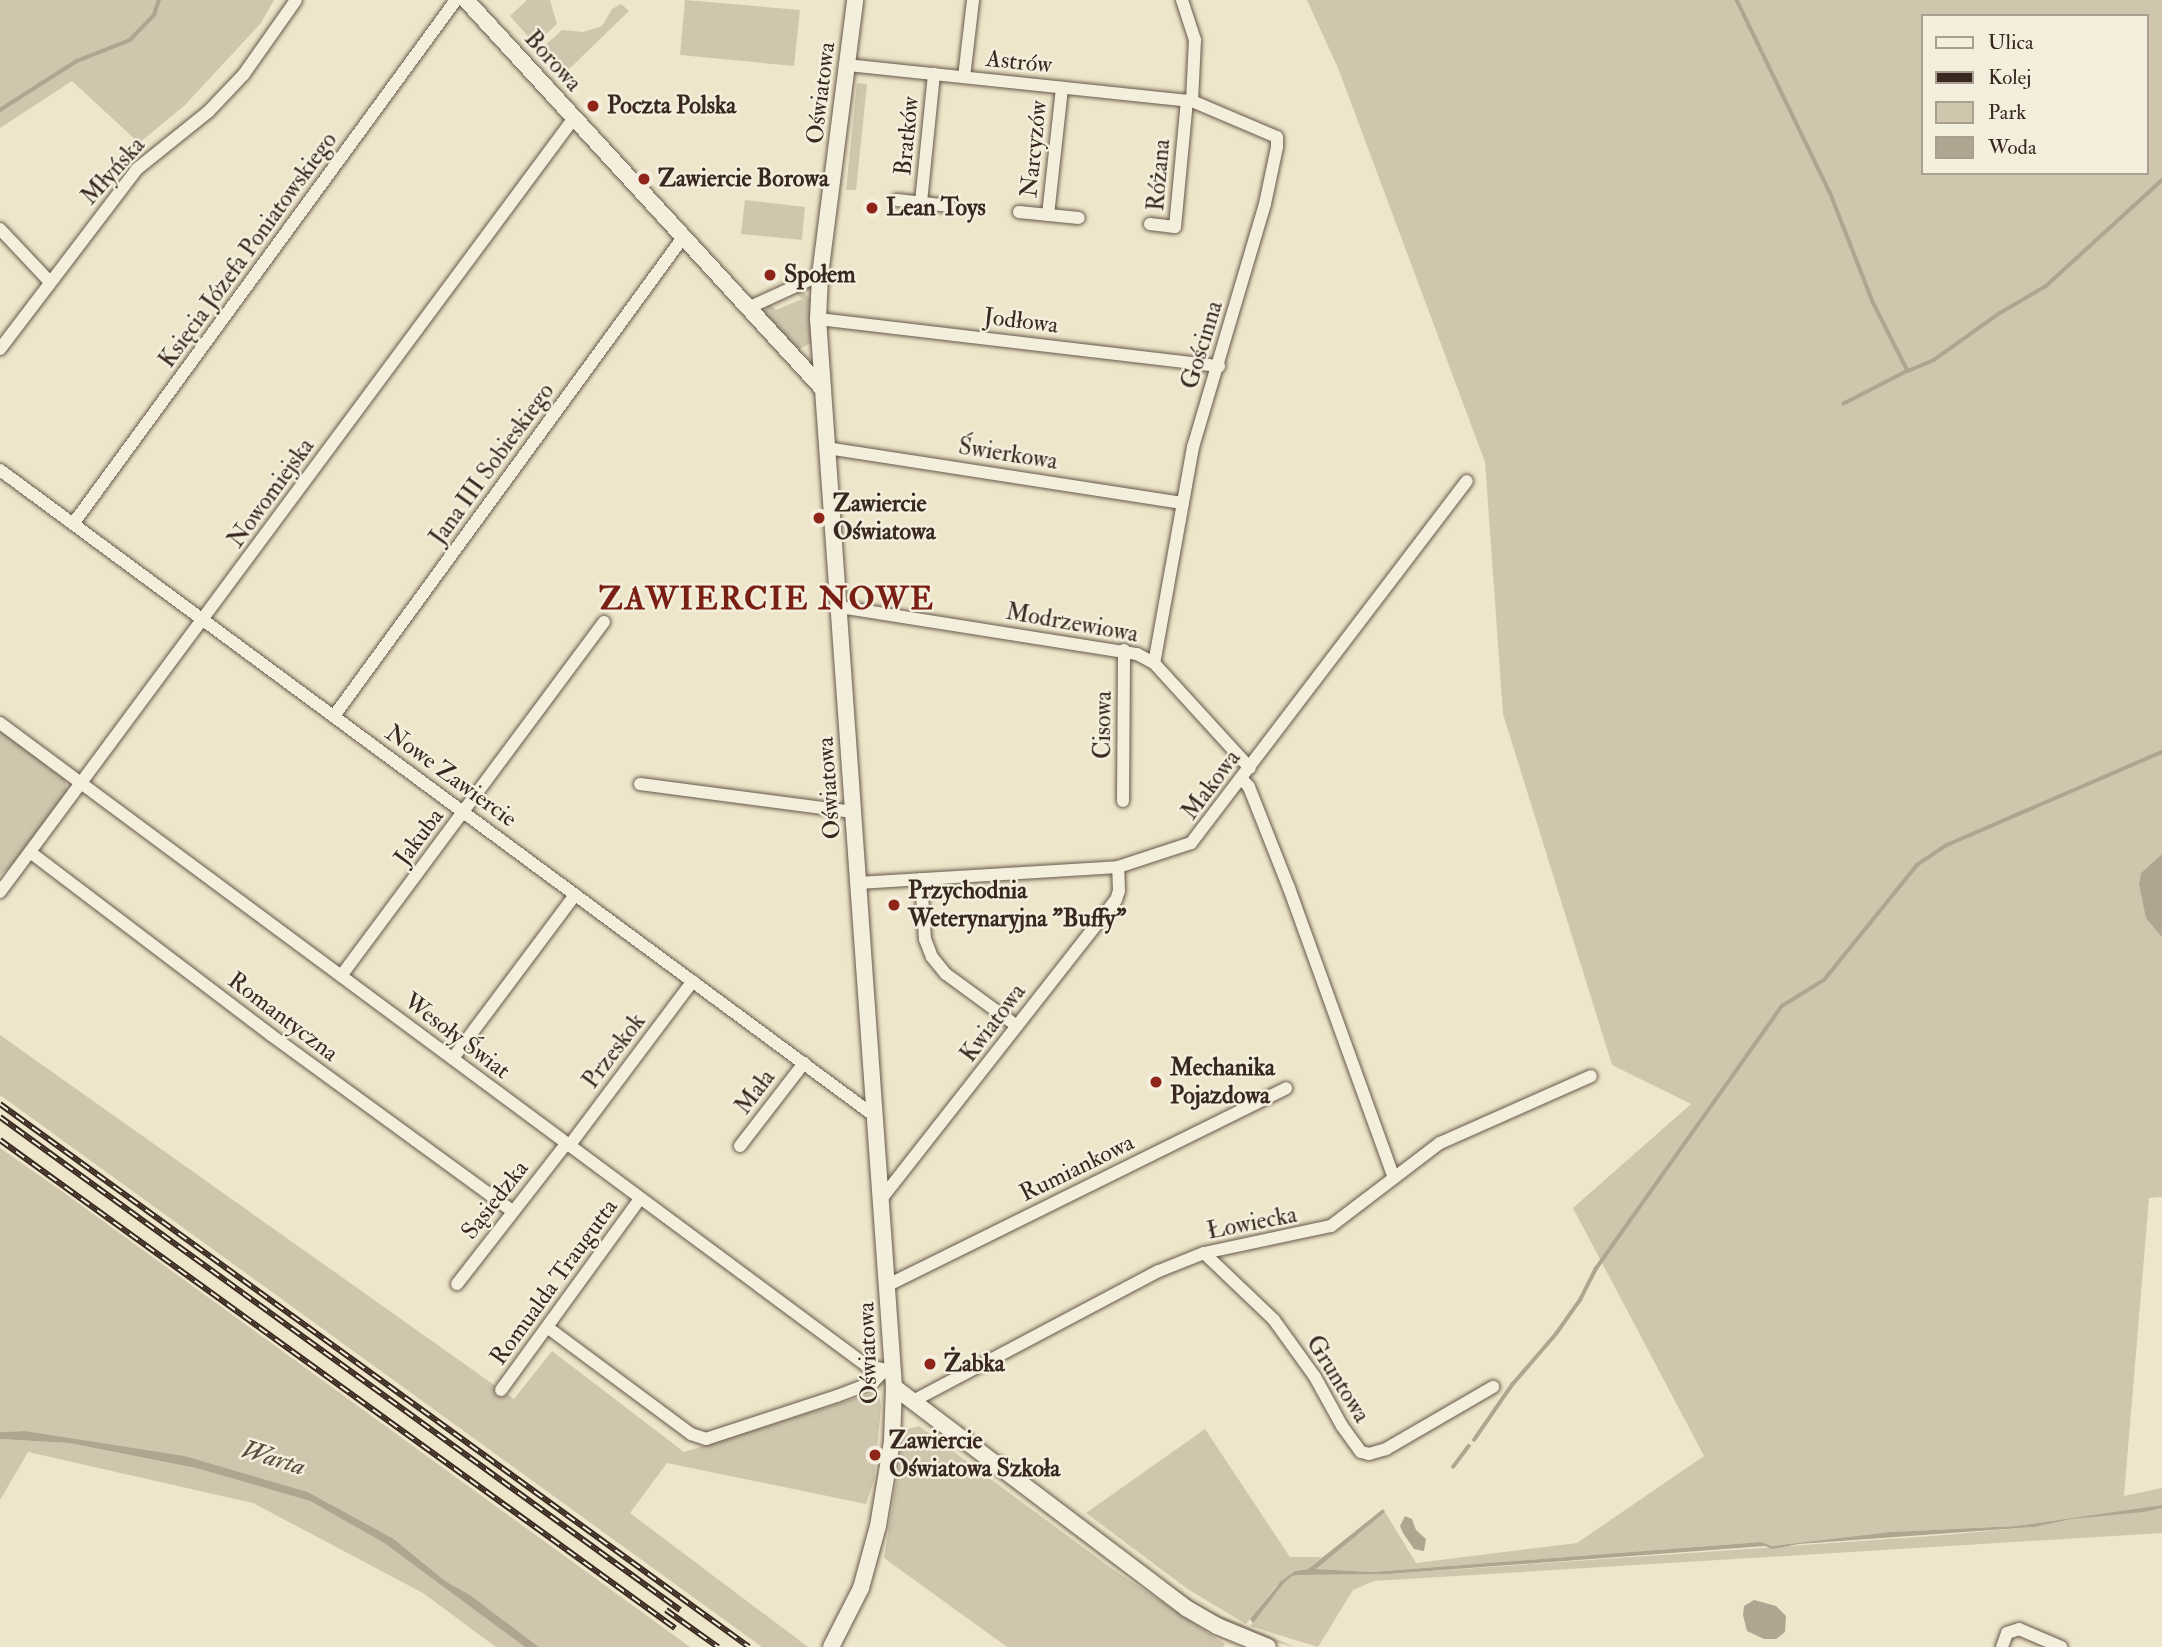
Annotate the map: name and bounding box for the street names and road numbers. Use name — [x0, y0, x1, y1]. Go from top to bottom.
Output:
street label: Borowa — [518, 25, 588, 97]
street label: Oświatowa — [800, 40, 842, 146]
street label: Astrów — [985, 44, 1053, 80]
street label: Bratków — [889, 95, 925, 177]
street label: Narcyzów — [1015, 99, 1053, 199]
street label: Księcia Józefa Poniatowskiego — [153, 127, 343, 373]
street label: Młyńska — [75, 131, 151, 211]
street label: Różana — [1142, 138, 1176, 212]
street label: Gościnna — [1175, 297, 1229, 393]
street label: Jodłowa — [982, 302, 1060, 340]
street label: Jana III Sobieskiego — [424, 378, 560, 550]
street label: Świerkowa — [956, 432, 1060, 476]
street label: Nowomiejska — [222, 433, 320, 553]
street label: Modrzewiowa — [1004, 597, 1140, 649]
street label: Cisowa — [1088, 691, 1118, 759]
street label: Nowe Zawiercie — [380, 719, 522, 833]
street label: Oświatowa — [811, 736, 847, 840]
street label: Makowa — [1175, 744, 1247, 826]
street label: Jakuba — [388, 803, 450, 871]
street label: Romantyczna — [222, 966, 344, 1068]
street label: Kwiatowa — [954, 978, 1032, 1068]
street label: Wesoły Świat — [398, 987, 516, 1085]
street label: Przeskok — [576, 1008, 652, 1094]
street label: Mała — [729, 1064, 781, 1120]
street label: Rumiankowa — [1015, 1128, 1139, 1208]
street label: Sąsiedzka — [455, 1155, 535, 1245]
street label: Romualda Traugutta — [484, 1193, 624, 1371]
street label: Łowiecka — [1205, 1200, 1299, 1246]
street label: Oświatowa — [852, 1301, 884, 1405]
street label: Gruntowa — [1300, 1330, 1376, 1428]

